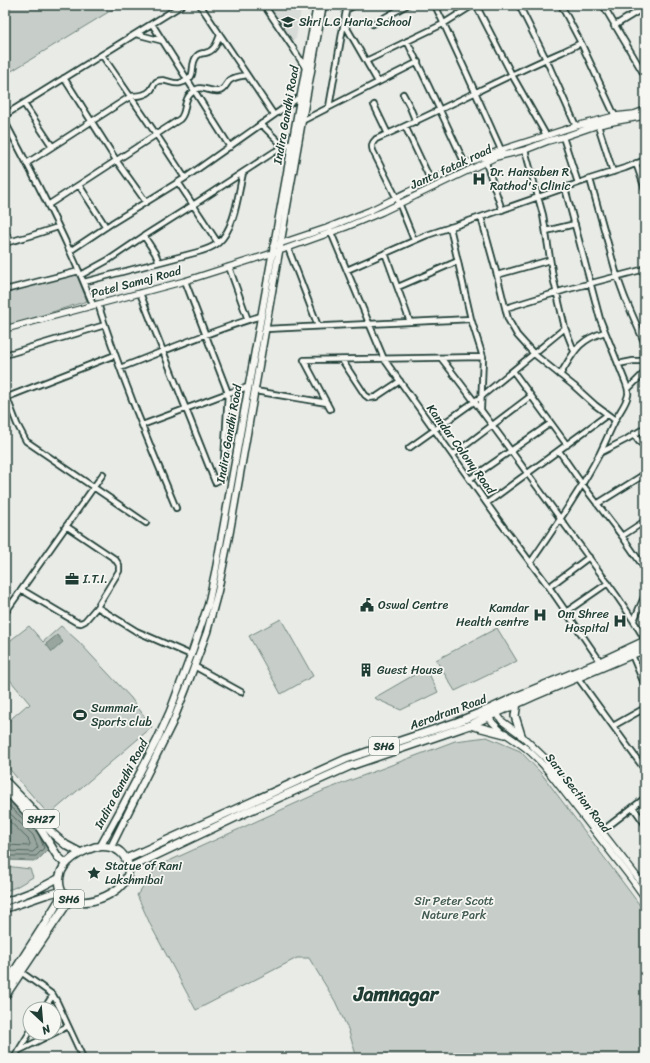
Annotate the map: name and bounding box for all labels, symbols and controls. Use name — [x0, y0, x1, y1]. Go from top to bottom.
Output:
place label: Shri L.G Haria School — [299, 11, 412, 33]
school or university icon: Shri L.G Haria School — [280, 14, 296, 30]
street label: Indira Gandhi Road — [266, 62, 306, 167]
street label: Janta fatak road — [406, 138, 497, 196]
place label: Dr. Hansaben R Rathod's Clinic — [490, 161, 570, 197]
hospital icon: Dr. Hansaben R Rathod's Clinic — [471, 171, 487, 187]
street label: Patel Samaj Road — [88, 259, 184, 305]
street label: Indira Gandhi Road — [209, 381, 249, 486]
street label: Kamdar Colony Road — [421, 399, 502, 500]
place label: I.T.I. — [82, 568, 108, 590]
office icon: I.T.I. — [64, 571, 80, 587]
place label: Oswal Centre — [378, 594, 448, 616]
public building icon: Oswal Centre — [359, 597, 375, 613]
place label: Kamdar Health centre — [456, 597, 530, 633]
place label: Om Shree Hospital — [558, 603, 610, 639]
hospital icon: Kamdar Health centre — [532, 607, 548, 623]
hospital icon: Om Shree Hospital — [612, 613, 628, 629]
place label: Guest House — [377, 659, 443, 681]
building icon: Guest House — [358, 662, 374, 678]
street label: Aerodram Road — [406, 688, 490, 736]
place label: Summair Sports club — [91, 697, 152, 733]
sports icon: Summair Sports club — [72, 707, 88, 723]
street label: Indira Gandhi Road — [87, 733, 155, 834]
road number: SH6 — [369, 737, 399, 755]
street label: Saru Section Road — [540, 748, 617, 838]
road number: SH27 — [23, 810, 59, 828]
place label: Statue of Rani Lakshmibai — [105, 855, 183, 891]
place icon: Statue of Rani Lakshmibai — [86, 865, 102, 881]
road number: SH6 — [54, 890, 84, 908]
park label: Sir Peter Scott Nature Park — [414, 890, 494, 926]
district label: Jamnagar — [353, 977, 440, 1012]
north arrow — [22, 1001, 62, 1041]
text: N — [38, 1019, 55, 1040]

